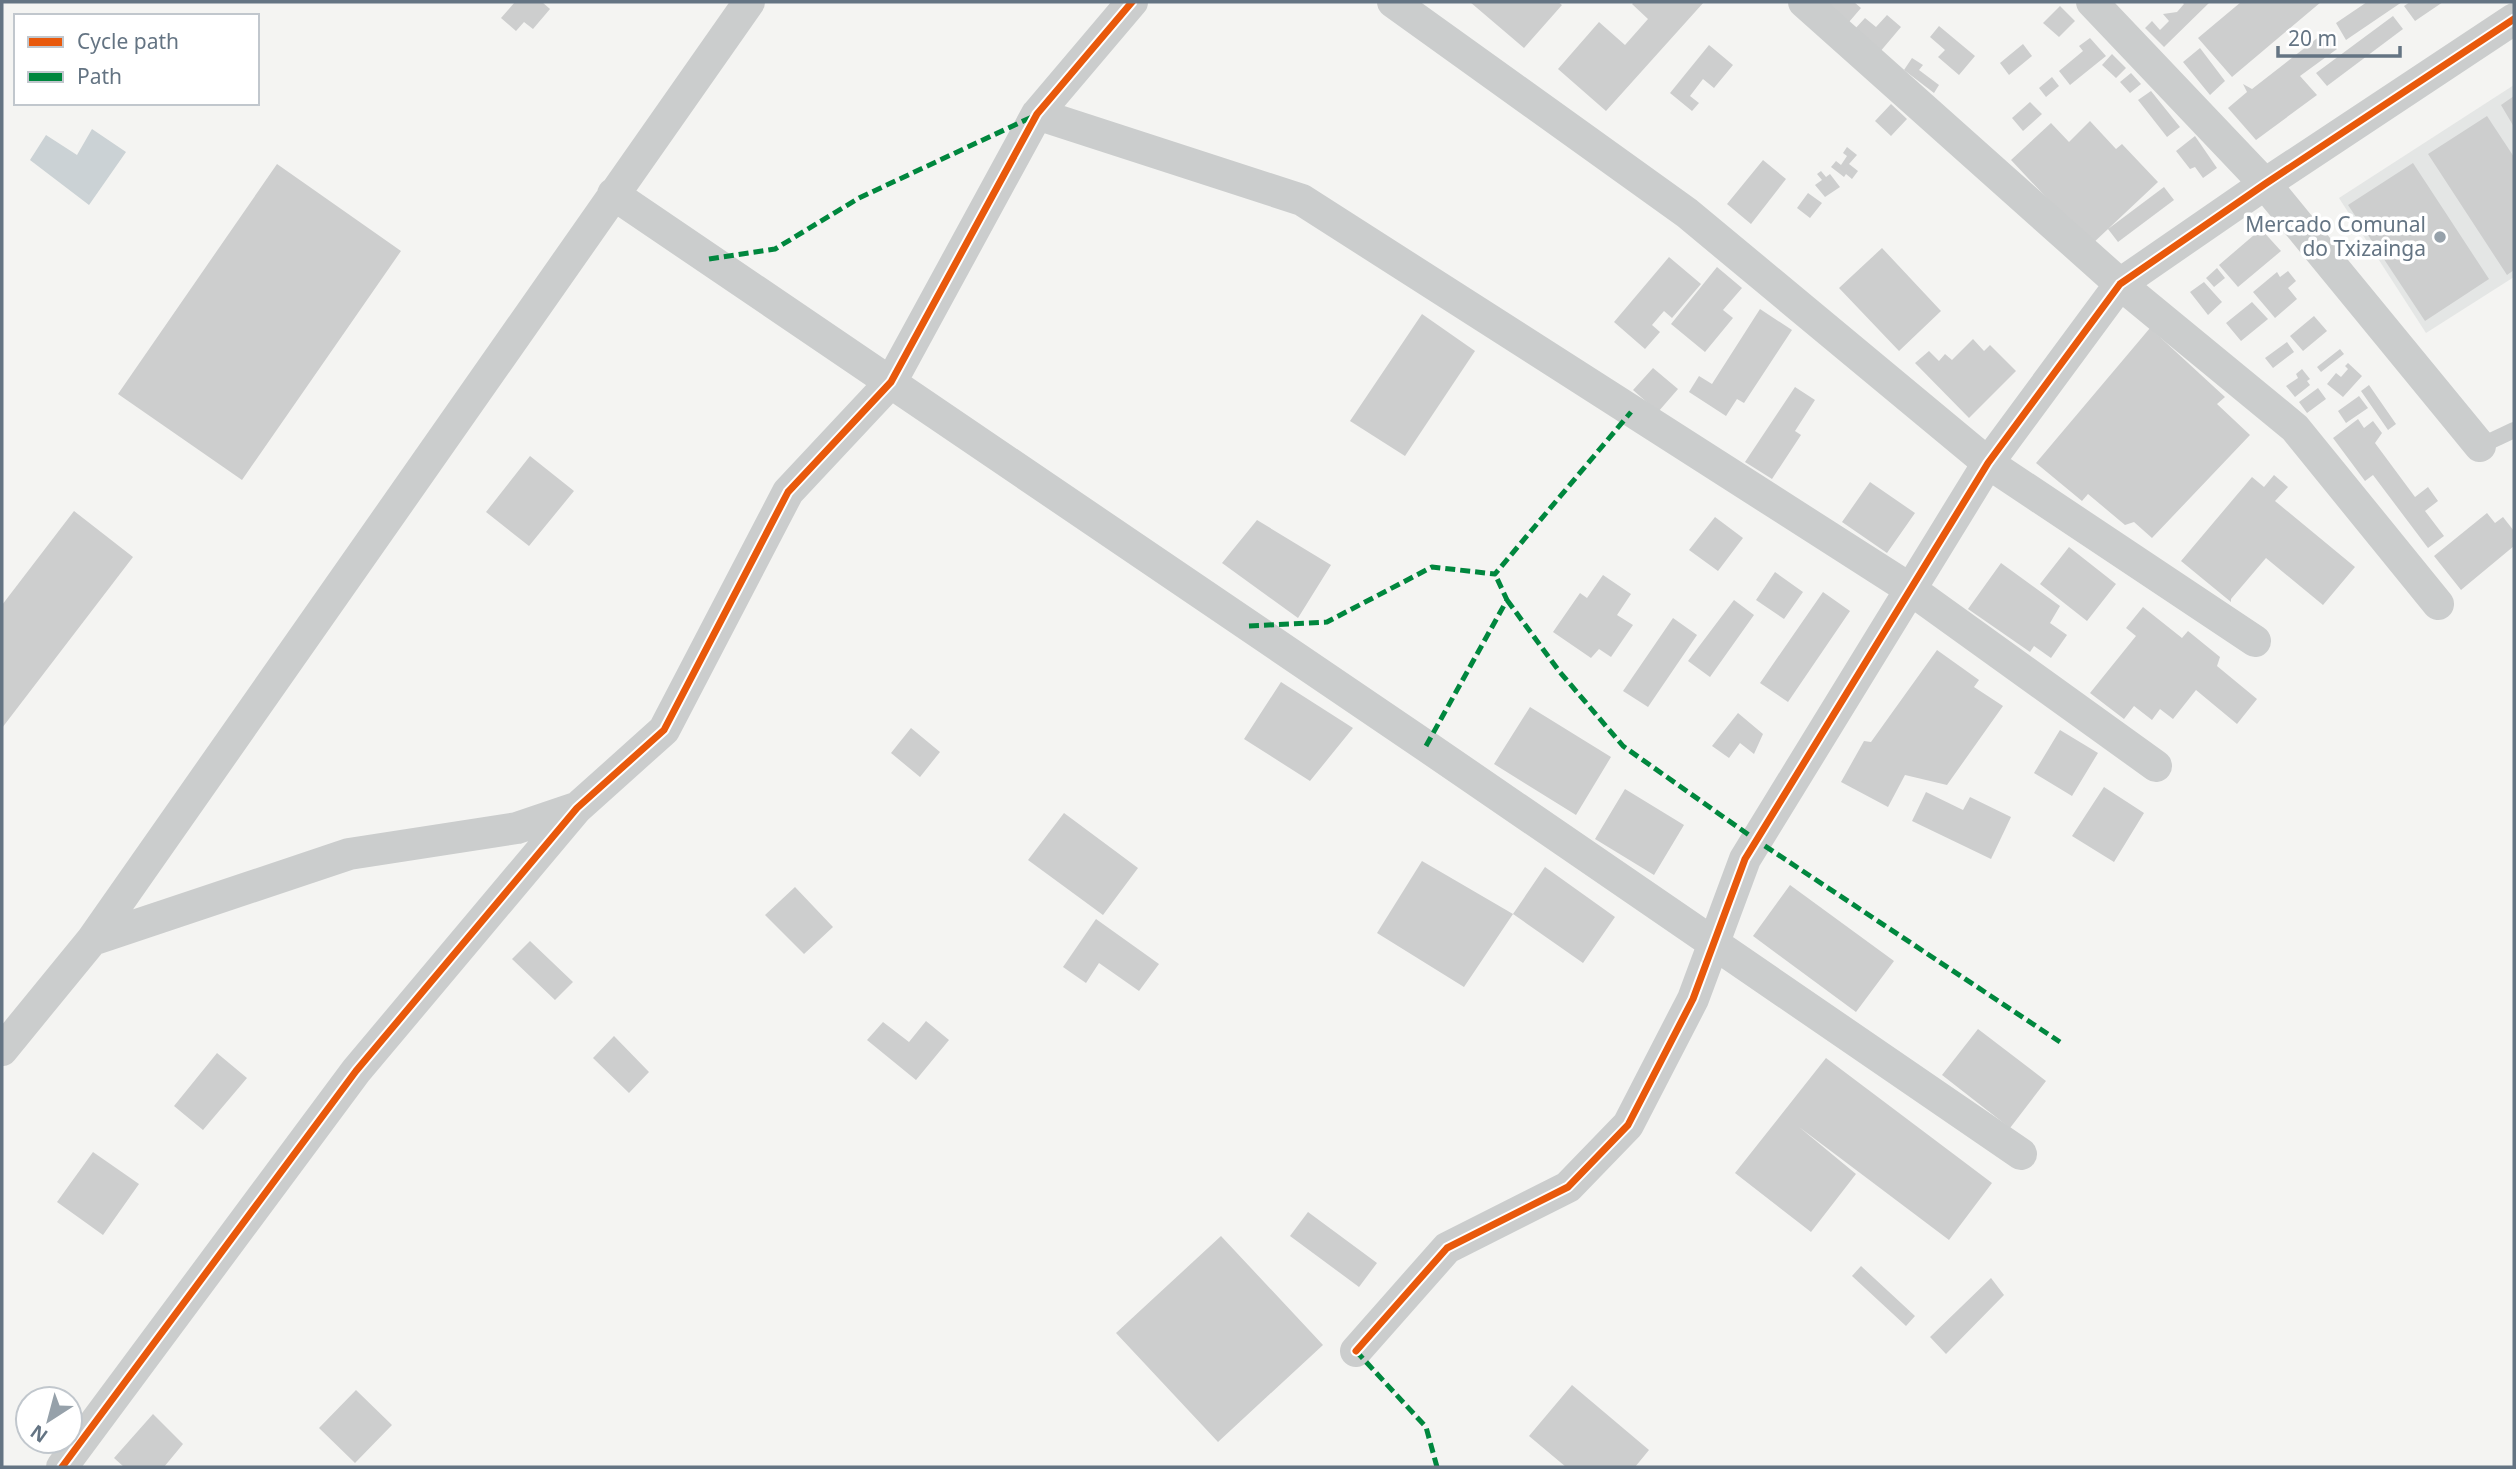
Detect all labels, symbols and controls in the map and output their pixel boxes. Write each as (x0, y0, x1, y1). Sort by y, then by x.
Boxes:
legend (14, 14, 259, 105)
scale bar (2278, 14, 2400, 58)
text: 20 m (2288, 24, 2337, 52)
text: Cycle path (77, 27, 179, 55)
text: Path (77, 62, 122, 90)
place label: Mercado Comunal do Txizainga (2245, 210, 2426, 262)
marker: Mercado Comunal do Txizainga (2432, 229, 2448, 245)
north arrow (14, 1385, 84, 1455)
text: N (25, 1419, 53, 1449)

